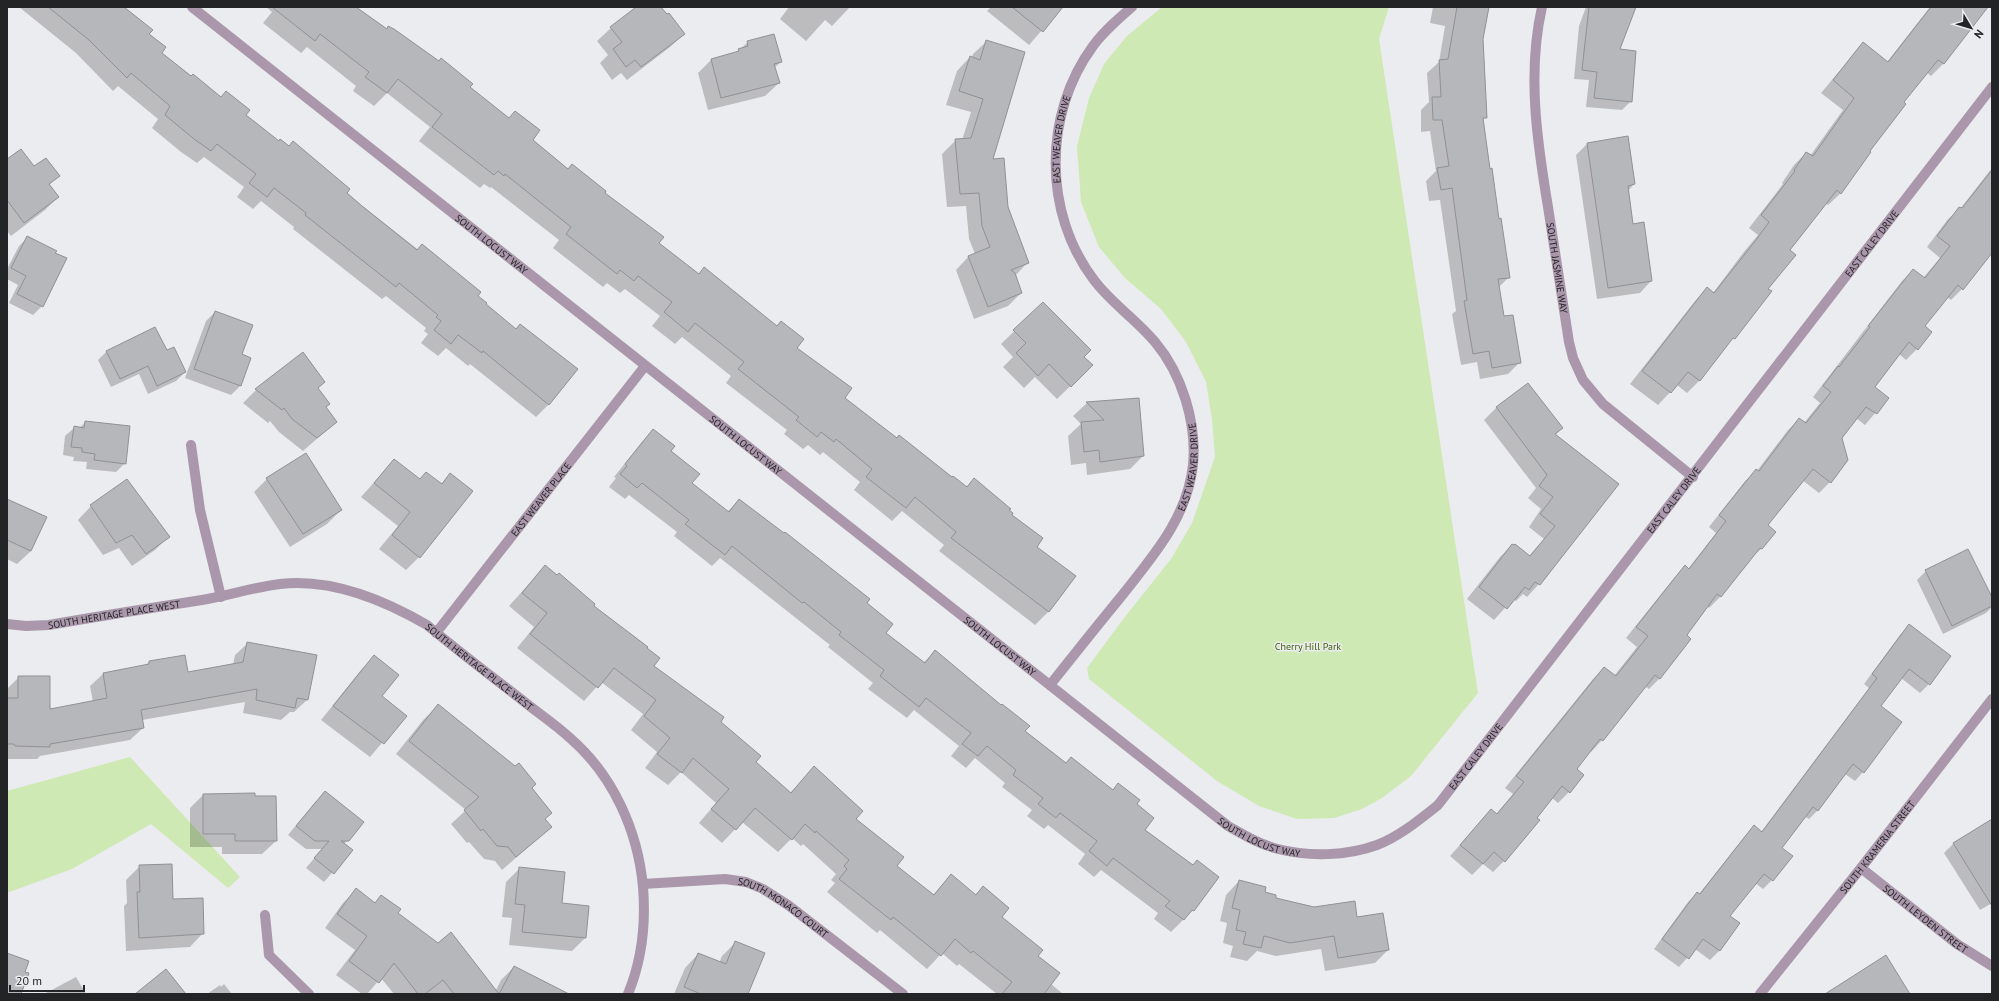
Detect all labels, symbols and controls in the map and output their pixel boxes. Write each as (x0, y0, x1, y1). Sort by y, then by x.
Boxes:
north arrow (1951, 8, 1991, 48)
text: N (1971, 27, 1987, 41)
street label: EAST WEAVER DRIVE (1049, 93, 1073, 184)
street label: EAST CALEY DRIVE (1842, 207, 1901, 279)
street label: SOUTH LOCUST WAY (453, 211, 531, 277)
street label: SOUTH JASMINE WAY (1544, 221, 1571, 315)
street label: SOUTH LOCUST WAY (707, 412, 785, 478)
street label: EAST WEAVER DRIVE (1174, 422, 1200, 513)
street label: EAST WEAVER PLACE (508, 460, 574, 539)
street label: EAST CALEY DRIVE (1644, 464, 1703, 536)
street label: SOUTH HERITAGE PLACE WEST (47, 597, 181, 632)
street label: SOUTH LOCUST WAY (961, 613, 1039, 679)
street label: SOUTH HERITAGE PLACE WEST (423, 620, 536, 713)
park label: Cherry Hill Park (1275, 640, 1341, 653)
street label: EAST CALEY DRIVE (1446, 720, 1505, 792)
street label: SOUTH KRAMERIA STREET (1837, 797, 1918, 896)
street label: SOUTH LOCUST WAY (1215, 814, 1301, 860)
street label: SOUTH MONACO COURT (737, 874, 831, 941)
street label: SOUTH LEYDEN STREET (1880, 881, 1971, 956)
scale bar (10, 967, 84, 993)
text: 20 m (16, 973, 42, 988)

